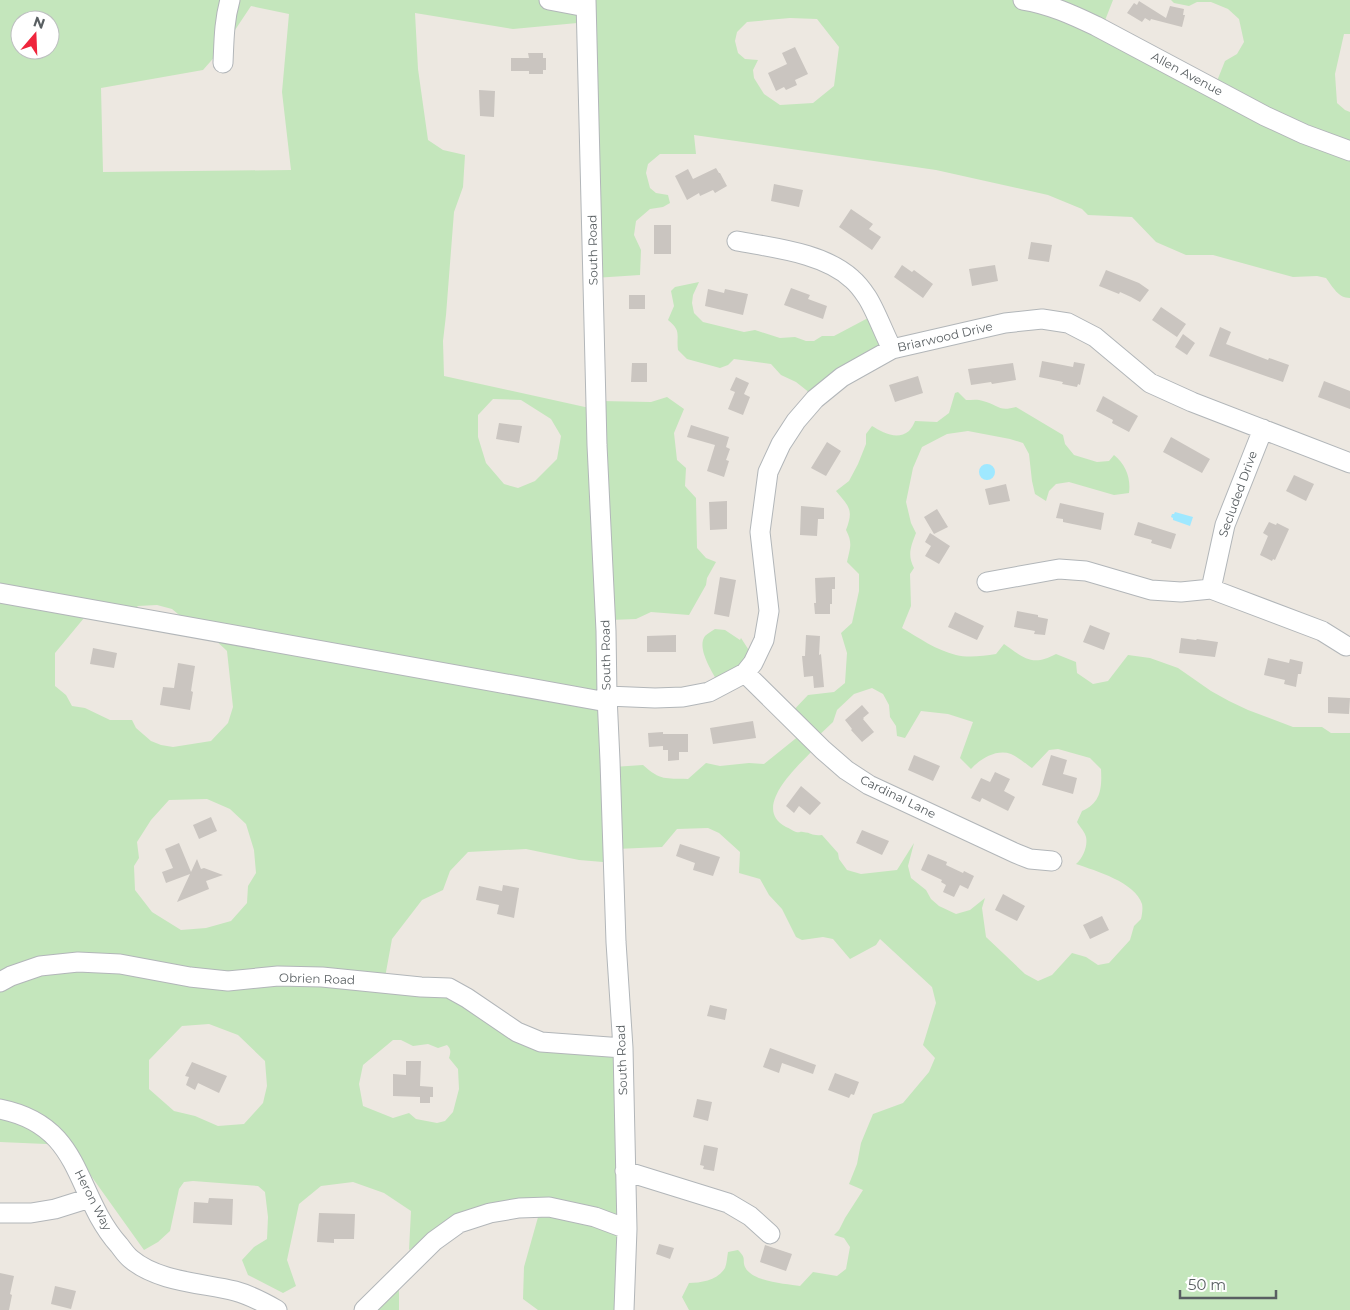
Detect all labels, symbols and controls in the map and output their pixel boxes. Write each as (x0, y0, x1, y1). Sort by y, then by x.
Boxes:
north arrow (10, 10, 60, 60)
text: N (31, 12, 48, 33)
street label: Allen Avenue (1149, 48, 1226, 99)
street label: South Road (584, 215, 601, 285)
street label: Briarwood Drive (896, 318, 994, 355)
street label: Secluded Drive (1215, 449, 1260, 539)
street label: South Road (597, 620, 614, 690)
street label: Cardinal Lane (858, 772, 939, 821)
street label: Obrien Road (279, 970, 355, 987)
street label: South Road (613, 1025, 630, 1095)
street label: Heron Way (72, 1167, 115, 1233)
scale bar (1180, 1268, 1276, 1300)
text: 50 m (1188, 1275, 1226, 1294)

